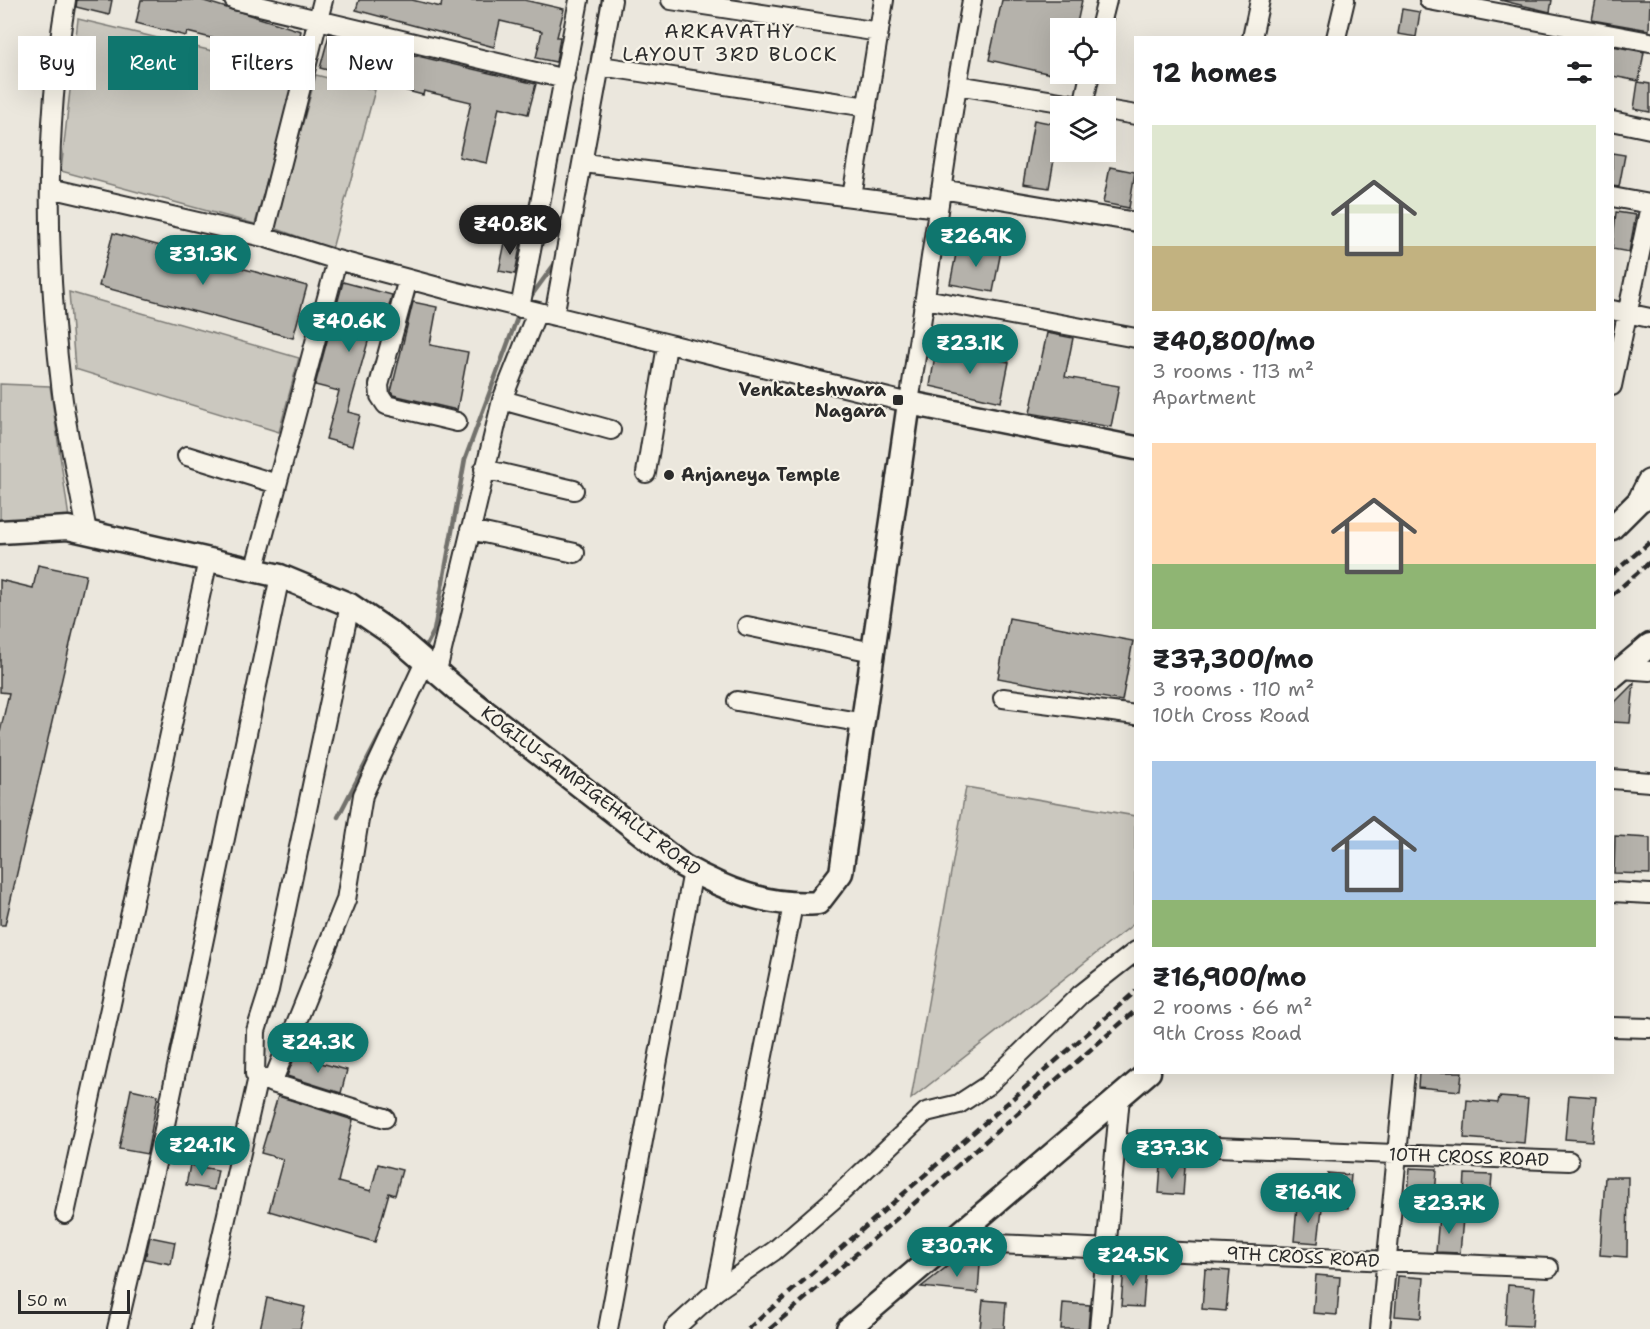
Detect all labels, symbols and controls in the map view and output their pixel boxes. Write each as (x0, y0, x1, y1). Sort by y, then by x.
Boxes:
district label: ARKAVATHY LAYOUT 3RD BLOCK (622, 18, 838, 67)
map controls (1050, 18, 1116, 162)
button: locate (1050, 18, 1116, 84)
chip: Buy (18, 36, 96, 90)
chip: Rent (108, 36, 198, 90)
chip: Filters (210, 36, 315, 90)
chip: New (327, 36, 414, 90)
text: 12 homes (1152, 55, 1277, 90)
icon: filters (1563, 56, 1596, 89)
button: layers (1050, 96, 1116, 162)
icon: home (1320, 164, 1428, 272)
pin: ₹40.8K (461, 205, 559, 256)
text: ₹40.8K (473, 211, 547, 237)
pin: ₹26.9K (927, 217, 1025, 268)
text: ₹26.9K (940, 223, 1012, 249)
pin: ₹31.3K (154, 235, 252, 286)
text: ₹31.3K (169, 241, 237, 267)
pin: ₹40.6K (300, 302, 398, 353)
text: ₹40.6K (312, 308, 386, 334)
text: ₹40,800/mo (1152, 323, 1315, 358)
pin: ₹23.1K (921, 324, 1019, 375)
text: ₹23.1K (936, 330, 1004, 356)
text: 3 rooms · 113 m² (1152, 358, 1314, 384)
place label: Venkateshwara Nagara (738, 378, 887, 423)
text: Apartment (1152, 384, 1256, 410)
marker: Venkateshwara Nagara (891, 393, 905, 407)
place label: Anjaneya Temple (681, 463, 841, 487)
marker: Anjaneya Temple (662, 468, 676, 482)
icon: home (1320, 482, 1428, 590)
text: ₹37,300/mo (1152, 641, 1314, 676)
text: 3 rooms · 110 m² (1152, 676, 1315, 702)
street label: KOGILU-SAMPIGEHALLI ROAD (476, 700, 706, 882)
text: 10th Cross Road (1152, 702, 1310, 728)
icon: home (1320, 800, 1428, 908)
text: ₹16,900/mo (1152, 959, 1307, 994)
text: 2 rooms · 66 m² (1152, 994, 1313, 1020)
text: 9th Cross Road (1152, 1020, 1302, 1046)
pin: ₹24.3K (269, 1023, 367, 1074)
text: ₹24.3K (281, 1029, 355, 1055)
pin: ₹24.1K (153, 1126, 251, 1177)
pin: ₹37.3K (1123, 1129, 1221, 1180)
text: ₹24.1K (169, 1132, 235, 1158)
text: ₹37.3K (1136, 1135, 1208, 1161)
street label: 10TH CROSS ROAD (1388, 1142, 1550, 1172)
pin: ₹16.9K (1259, 1173, 1357, 1224)
text: ₹16.9K (1274, 1179, 1342, 1205)
pin: ₹23.7K (1400, 1184, 1498, 1235)
text: ₹23.7K (1413, 1190, 1485, 1216)
pin: ₹30.7K (908, 1227, 1006, 1278)
text: ₹30.7K (921, 1233, 993, 1259)
pin: ₹24.5K (1084, 1236, 1182, 1287)
street label: 9TH CROSS ROAD (1226, 1241, 1380, 1273)
text: ₹24.5K (1097, 1242, 1169, 1268)
scale bar (18, 1287, 130, 1314)
text: 50 m (27, 1290, 67, 1311)

